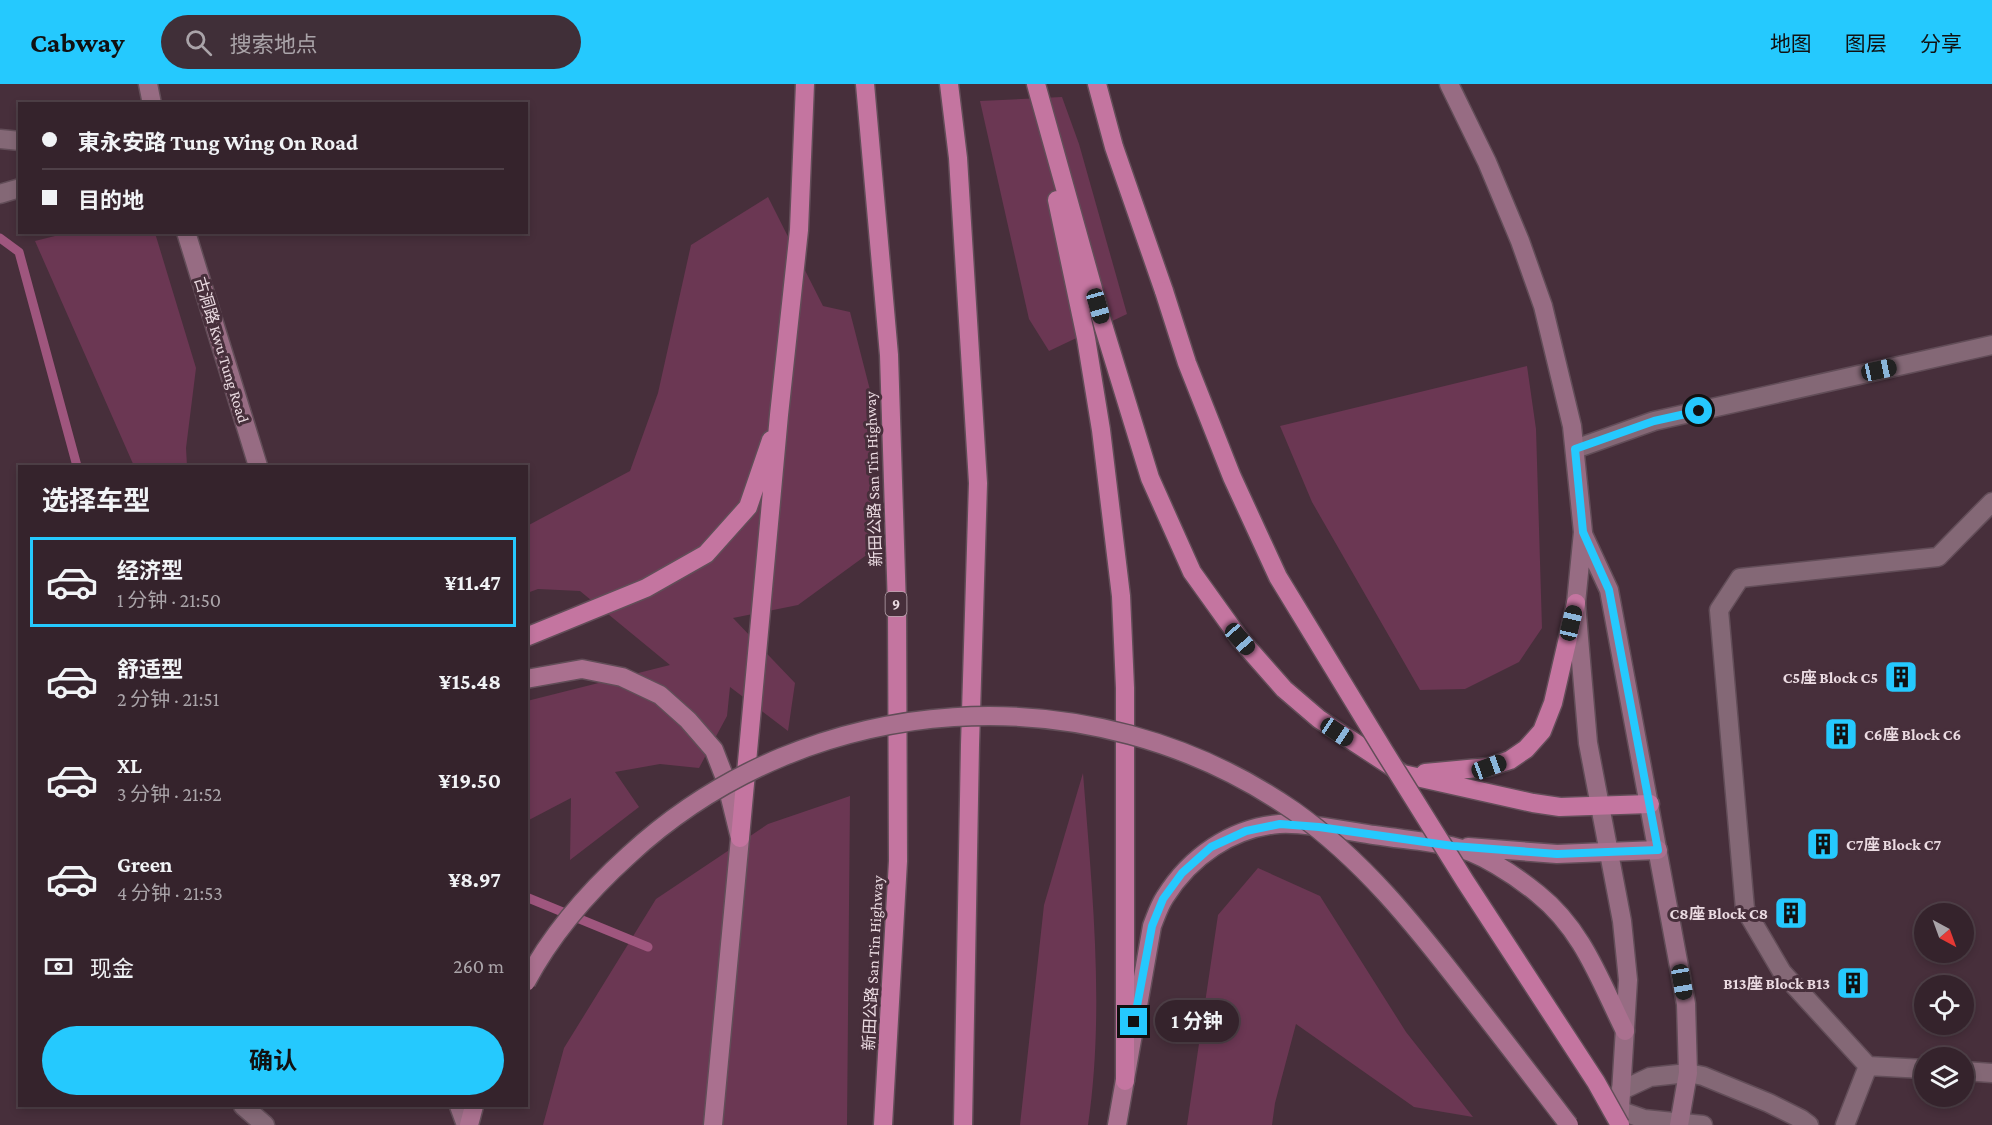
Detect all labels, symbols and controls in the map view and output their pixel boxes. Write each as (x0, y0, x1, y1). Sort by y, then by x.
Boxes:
search box (161, 15, 581, 69)
icon: search (182, 26, 215, 59)
text: Cabway (30, 27, 125, 58)
text: 搜索地点 (230, 32, 318, 57)
text: 地图 (1770, 32, 1812, 56)
text: 图层 (1845, 32, 1887, 56)
text: 分享 (1920, 32, 1962, 56)
text: 東永安路 Tung Wing On Road (78, 130, 358, 155)
text: 目的地 (78, 188, 144, 213)
street label: 古洞路 Kwu Tung Road (191, 275, 252, 426)
car (1084, 286, 1112, 326)
car (1860, 357, 1898, 383)
street label: 新田公路 San Tin Highway (861, 390, 886, 567)
route start (1685, 397, 1712, 424)
text: 选择车型 (42, 486, 150, 516)
icon: car (45, 555, 99, 609)
text: 经济型 (117, 558, 183, 583)
text: ¥11.47 (444, 570, 501, 595)
text: 1 分钟 · 21:50 (117, 589, 221, 611)
road number: 9 (886, 592, 906, 616)
car (1558, 603, 1584, 643)
car (1221, 620, 1259, 658)
icon: car (45, 654, 99, 708)
text: 舒适型 (117, 657, 183, 682)
building icon: C5座 Block C5 (1883, 659, 1919, 695)
text: ¥15.48 (439, 669, 501, 694)
place label: C5座 Block C5 (1783, 669, 1878, 686)
text: 2 分钟 · 21:51 (117, 688, 219, 710)
car (1317, 714, 1357, 750)
building icon: C6座 Block C6 (1823, 716, 1859, 752)
place label: C6座 Block C6 (1864, 726, 1961, 743)
car (1469, 752, 1509, 782)
icon: car (45, 753, 99, 807)
text: XL (117, 753, 142, 778)
text: ¥19.50 (438, 768, 501, 793)
text: 3 分钟 · 21:52 (117, 783, 222, 805)
building icon: C7座 Block C7 (1805, 826, 1841, 862)
place label: C7座 Block C7 (1846, 836, 1942, 853)
icon: car (45, 852, 99, 906)
text: Green (117, 852, 173, 877)
text: ¥8.97 (448, 867, 501, 892)
street label: 新田公路 San Tin Highway (860, 874, 887, 1051)
text: 4 分钟 · 21:53 (117, 882, 223, 904)
building icon: C8座 Block C8 (1773, 895, 1809, 931)
north arrow (1914, 903, 1974, 963)
map controls (1914, 903, 1974, 1107)
place label: C8座 Block C8 (1670, 905, 1768, 922)
icon: cash (42, 950, 75, 983)
text: 260 m (453, 955, 504, 977)
text: 现金 (90, 956, 134, 981)
car (1670, 963, 1694, 1001)
building icon: B13座 Block B13 (1835, 965, 1871, 1001)
place label: B13座 Block B13 (1723, 975, 1830, 992)
button: locate (1914, 975, 1974, 1035)
callout: 1 分钟 (1155, 1001, 1239, 1043)
route end (1120, 1008, 1147, 1035)
text: 1 分钟 (1171, 1010, 1223, 1032)
button: 确认 (42, 1026, 504, 1095)
button: layers (1914, 1047, 1974, 1107)

